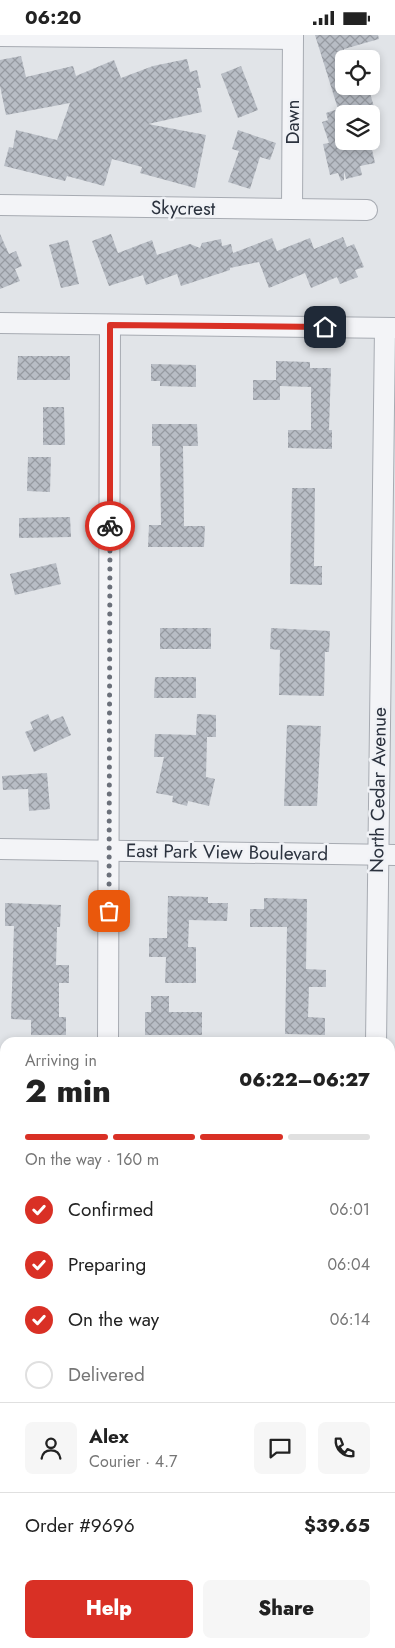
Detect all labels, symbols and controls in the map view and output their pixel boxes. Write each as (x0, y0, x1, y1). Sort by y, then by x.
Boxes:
text: 06:20 (25, 4, 81, 31)
map controls (335, 50, 380, 150)
button: locate (335, 50, 380, 95)
street label: Dawn (279, 100, 306, 144)
button: layers (335, 105, 380, 150)
street label: Skycrest (151, 194, 216, 222)
pin (304, 306, 346, 348)
icon: home (311, 313, 339, 341)
courier (85, 501, 135, 551)
icon: bike (96, 512, 124, 540)
street label: North Cedar Avenue (363, 707, 393, 873)
street label: East Park View Boulevard (126, 837, 328, 867)
pin (88, 890, 130, 932)
icon: bag (95, 897, 123, 925)
text: Arriving in (25, 1049, 97, 1072)
text: 06:22–06:27 (239, 1066, 370, 1093)
text: 2 min (25, 1068, 111, 1114)
text: On the way · 160 m (25, 1148, 159, 1171)
icon: check (25, 1196, 53, 1224)
text: Confirmed (68, 1196, 154, 1223)
text: 06:01 (330, 1198, 370, 1221)
icon: check (25, 1251, 53, 1279)
text: Preparing (68, 1251, 146, 1278)
text: 06:04 (327, 1253, 370, 1276)
icon: check (25, 1306, 53, 1334)
text: On the way (68, 1306, 159, 1333)
text: 06:14 (330, 1308, 370, 1331)
text: Delivered (68, 1361, 145, 1388)
button: person (25, 1422, 77, 1474)
button: chat (254, 1422, 306, 1474)
button: phone (318, 1422, 370, 1474)
text: Alex (89, 1423, 129, 1450)
text: Courier · 4.7 (89, 1450, 177, 1473)
text: Order #9696 (25, 1512, 135, 1539)
text: $39.65 (304, 1512, 370, 1539)
button: Help (25, 1580, 193, 1638)
button: Share (203, 1580, 370, 1638)

